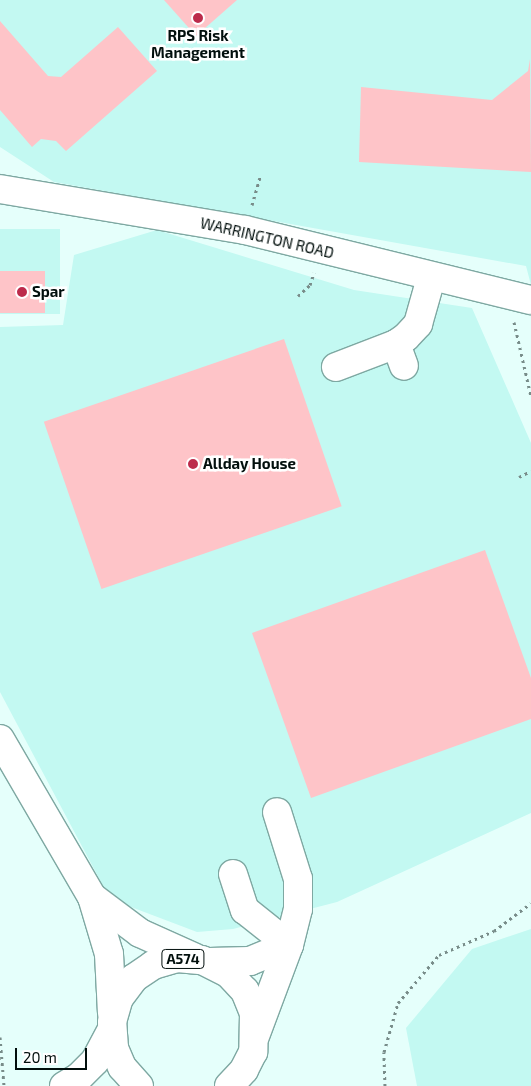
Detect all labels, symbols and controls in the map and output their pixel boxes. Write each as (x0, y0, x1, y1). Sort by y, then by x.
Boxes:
marker: RPS Risk Management (192, 12, 204, 24)
place label: RPS Risk Management (151, 26, 245, 61)
street label: WARRINGTON ROAD (198, 214, 336, 262)
place label: Spar (32, 283, 65, 301)
marker: Spar (16, 286, 28, 298)
place label: Allday House (203, 455, 296, 473)
marker: Allday House (187, 458, 199, 470)
road number: A574 (160, 948, 206, 971)
scale bar (18, 1038, 90, 1070)
text: 20 m (23, 1048, 57, 1066)

